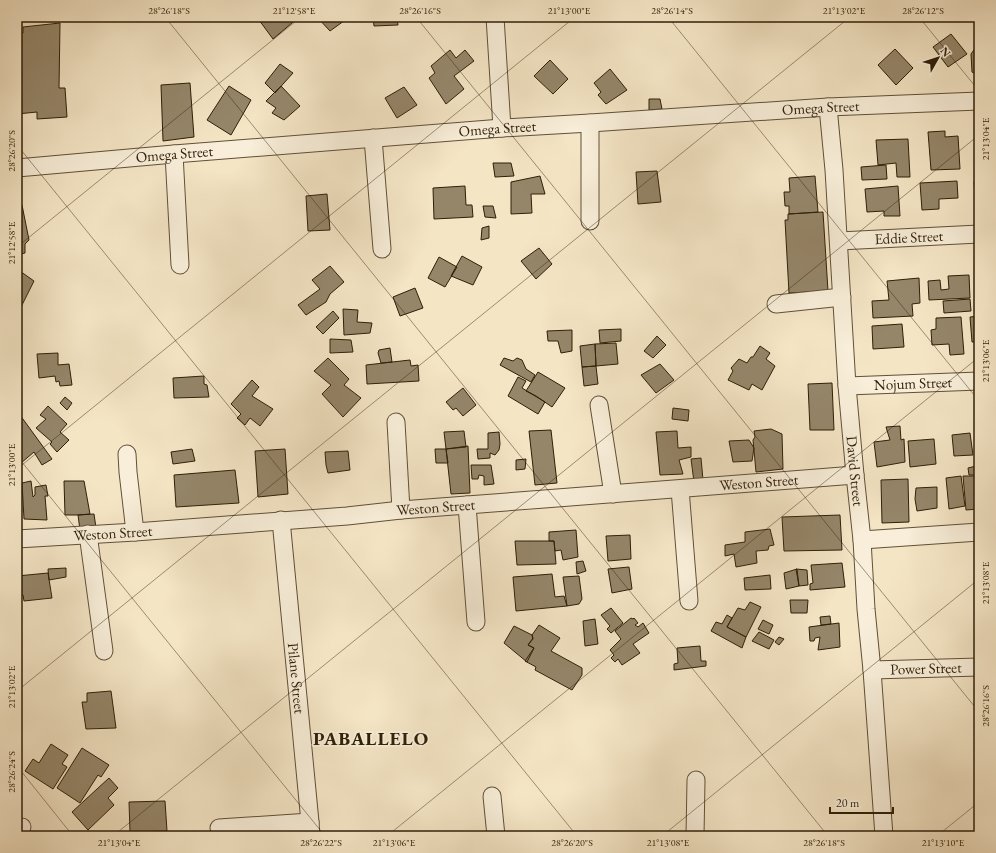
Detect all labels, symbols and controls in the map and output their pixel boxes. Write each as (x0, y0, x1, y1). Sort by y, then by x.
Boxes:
text: 28°26'18"S (148, 4, 190, 17)
text: 21°12'58"E (273, 4, 316, 17)
text: 28°26'16"S (399, 4, 441, 17)
text: 21°13'00"E (548, 4, 591, 17)
text: 28°26'14"S (651, 4, 693, 17)
text: 21°13'02"E (823, 4, 866, 17)
text: 28°26'12"S (902, 4, 944, 17)
north arrow (918, 38, 958, 78)
text: N (938, 44, 954, 60)
street label: Omega Street (781, 96, 860, 119)
street label: Omega Street (458, 116, 537, 140)
text: 21°13'04"E (979, 117, 992, 160)
text: 28°26'20"S (5, 130, 18, 172)
street label: Omega Street (135, 141, 214, 166)
text: 21°12'58"E (5, 221, 18, 264)
street label: Eddie Street (874, 226, 944, 248)
text: 21°13'06"E (979, 339, 992, 382)
street label: Nojum Street (873, 372, 953, 394)
street label: David Street (843, 435, 868, 507)
text: 21°13'00"E (5, 443, 18, 486)
street label: Weston Street (719, 469, 799, 494)
street label: Weston Street (396, 494, 476, 519)
street label: Weston Street (73, 521, 153, 545)
text: 21°13'08"E (979, 561, 992, 604)
street label: Pilane Street (284, 642, 310, 715)
street label: Power Street (890, 657, 962, 678)
text: 21°13'02"E (5, 665, 18, 708)
text: 28°26'16"S (979, 685, 992, 727)
district label: PABALLELO (313, 726, 429, 751)
text: 28°26'24"S (5, 751, 18, 793)
scale bar (830, 789, 893, 815)
text: 20 m (836, 795, 860, 811)
text: 21°13'04"E (98, 836, 141, 849)
text: 28°26'22"S (300, 836, 342, 849)
text: 21°13'06"E (373, 836, 416, 849)
text: 28°26'20"S (551, 836, 593, 849)
text: 21°13'08"E (647, 836, 690, 849)
text: 28°26'18"S (803, 836, 845, 849)
text: 21°13'10"E (922, 836, 965, 849)

